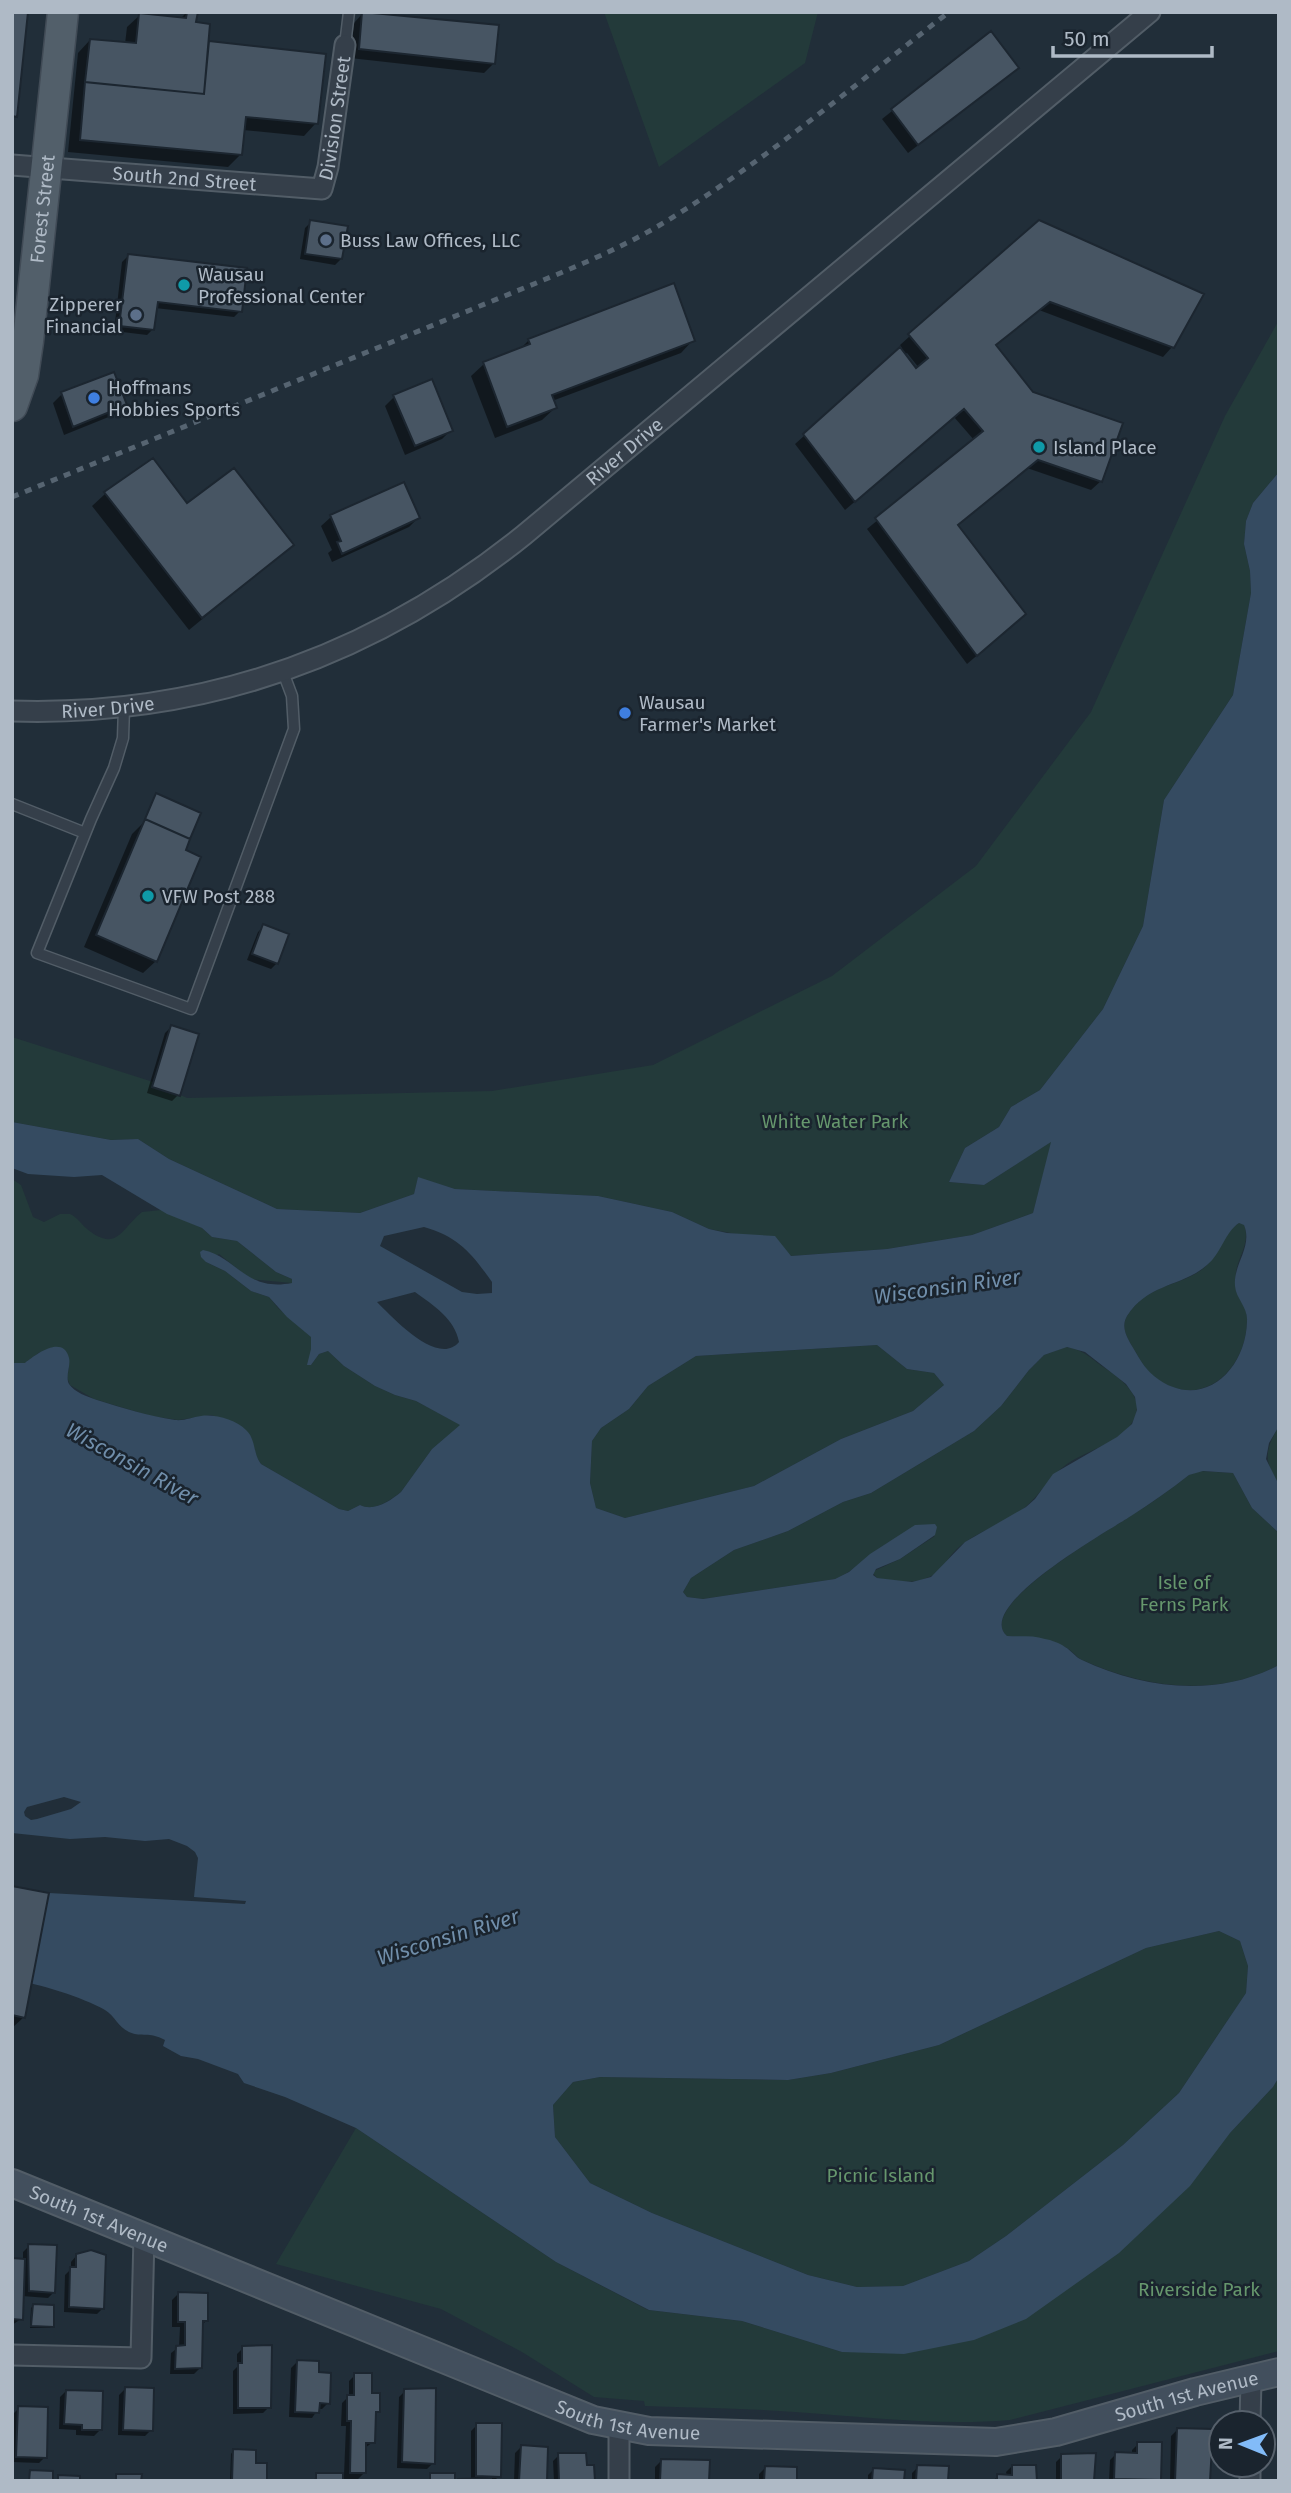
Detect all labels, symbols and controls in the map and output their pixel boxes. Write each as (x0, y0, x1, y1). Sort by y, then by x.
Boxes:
scale bar (1053, 14, 1212, 58)
text: 50 m (1064, 26, 1110, 52)
street label: Division Street (313, 54, 355, 183)
street label: Forest Street (25, 153, 59, 265)
street label: South 2nd Street (112, 161, 257, 195)
place label: Buss Law Offices, LLC (340, 229, 520, 252)
marker: Buss Law Offices, LLC (318, 232, 334, 248)
place label: Wausau Professional Center (198, 263, 366, 308)
marker: Wausau Professional Center (176, 277, 192, 293)
place label: Zipperer Financial (45, 293, 123, 338)
marker: Zipperer Financial (128, 307, 144, 323)
place label: Hoffmans Hobbies Sports (108, 376, 240, 421)
marker: Hoffmans Hobbies Sports (86, 390, 102, 406)
street label: River Drive (581, 413, 667, 490)
place label: Island Place (1053, 436, 1157, 459)
marker: Island Place (1031, 439, 1047, 455)
street label: River Drive (61, 691, 156, 723)
place label: Wausau Farmer's Market (639, 691, 776, 736)
marker: Wausau Farmer's Market (617, 705, 633, 721)
place label: VFW Post 288 (162, 885, 275, 908)
marker: VFW Post 288 (140, 888, 156, 904)
park label: White Water Park (762, 1110, 908, 1133)
water label: Wisconsin River (872, 1264, 1023, 1310)
water label: Wisconsin River (61, 1417, 204, 1512)
park label: Isle of Ferns Park (1140, 1571, 1229, 1616)
water label: Wisconsin River (374, 1903, 523, 1971)
park label: Picnic Island (827, 2164, 935, 2187)
street label: South 1st Avenue (26, 2180, 172, 2257)
park label: Riverside Park (1138, 2278, 1260, 2301)
street label: South 1st Avenue (1112, 2366, 1261, 2426)
street label: South 1st Avenue (552, 2394, 701, 2444)
north arrow (1207, 2409, 1277, 2479)
text: N (1214, 2437, 1237, 2450)

